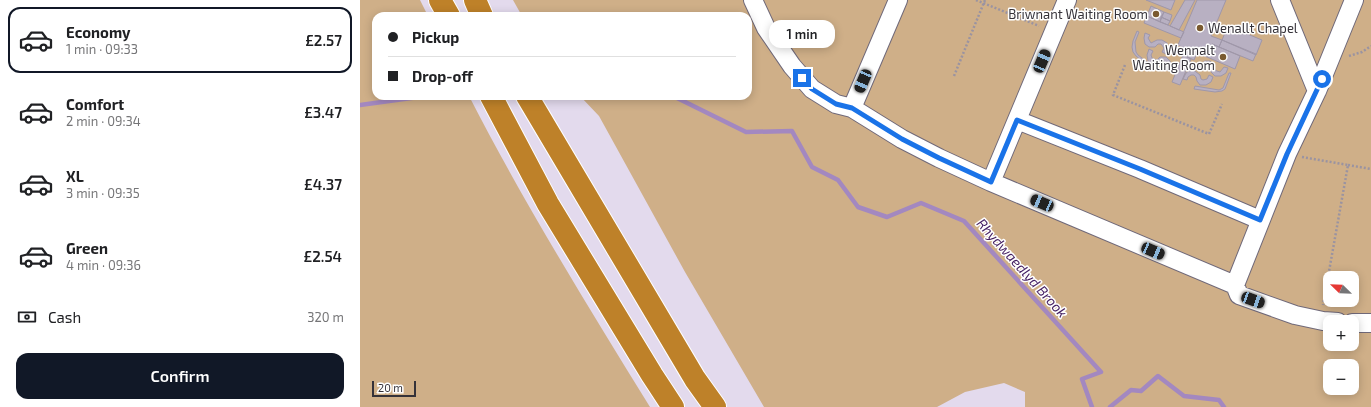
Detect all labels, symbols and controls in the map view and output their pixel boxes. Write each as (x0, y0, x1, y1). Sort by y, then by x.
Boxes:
place label: Briwnant Waiting Room (1008, 6, 1148, 22)
marker: Briwnant Waiting Room (1151, 9, 1161, 19)
callout: 1 min (769, 20, 835, 48)
place label: Wenallt Chapel (1208, 20, 1298, 36)
icon: car (18, 22, 54, 58)
text: Economy (66, 23, 131, 41)
marker: Wenallt Chapel (1195, 23, 1205, 33)
text: 1 min (787, 26, 817, 42)
text: Pickup (412, 28, 459, 46)
text: £2.57 (305, 31, 342, 49)
text: 1 min · 09:33 (66, 41, 138, 57)
place label: Wennalt Waiting Room (1132, 42, 1215, 73)
car (1032, 48, 1052, 74)
marker: Wennalt Waiting Room (1218, 52, 1228, 62)
text: Drop-off (412, 67, 473, 85)
car (853, 68, 873, 94)
route end (793, 69, 811, 87)
route start (1313, 70, 1331, 88)
icon: car (18, 94, 54, 130)
text: Comfort (66, 95, 124, 113)
text: £3.47 (304, 103, 342, 121)
text: 2 min · 09:34 (66, 113, 141, 129)
icon: car (18, 166, 54, 202)
text: XL (66, 167, 84, 185)
text: £4.37 (304, 175, 342, 193)
text: 3 min · 09:35 (66, 185, 140, 201)
car (1029, 193, 1055, 213)
water label: Rhydwaedlyd Brook (973, 215, 1071, 321)
icon: car (18, 238, 54, 274)
text: Green (66, 239, 108, 257)
car (1140, 241, 1166, 261)
text: £2.54 (304, 247, 342, 265)
text: 4 min · 09:36 (66, 257, 141, 273)
north arrow (1323, 271, 1359, 307)
map controls (1323, 271, 1359, 395)
car (1240, 290, 1266, 310)
icon: cash (16, 306, 38, 328)
text: Cash (48, 308, 81, 326)
text: 320 m (307, 309, 344, 325)
button: + (1323, 315, 1359, 351)
button: Confirm (16, 353, 344, 399)
button: − (1323, 359, 1359, 395)
scale bar (372, 379, 416, 398)
text: 20 m (378, 381, 403, 394)

